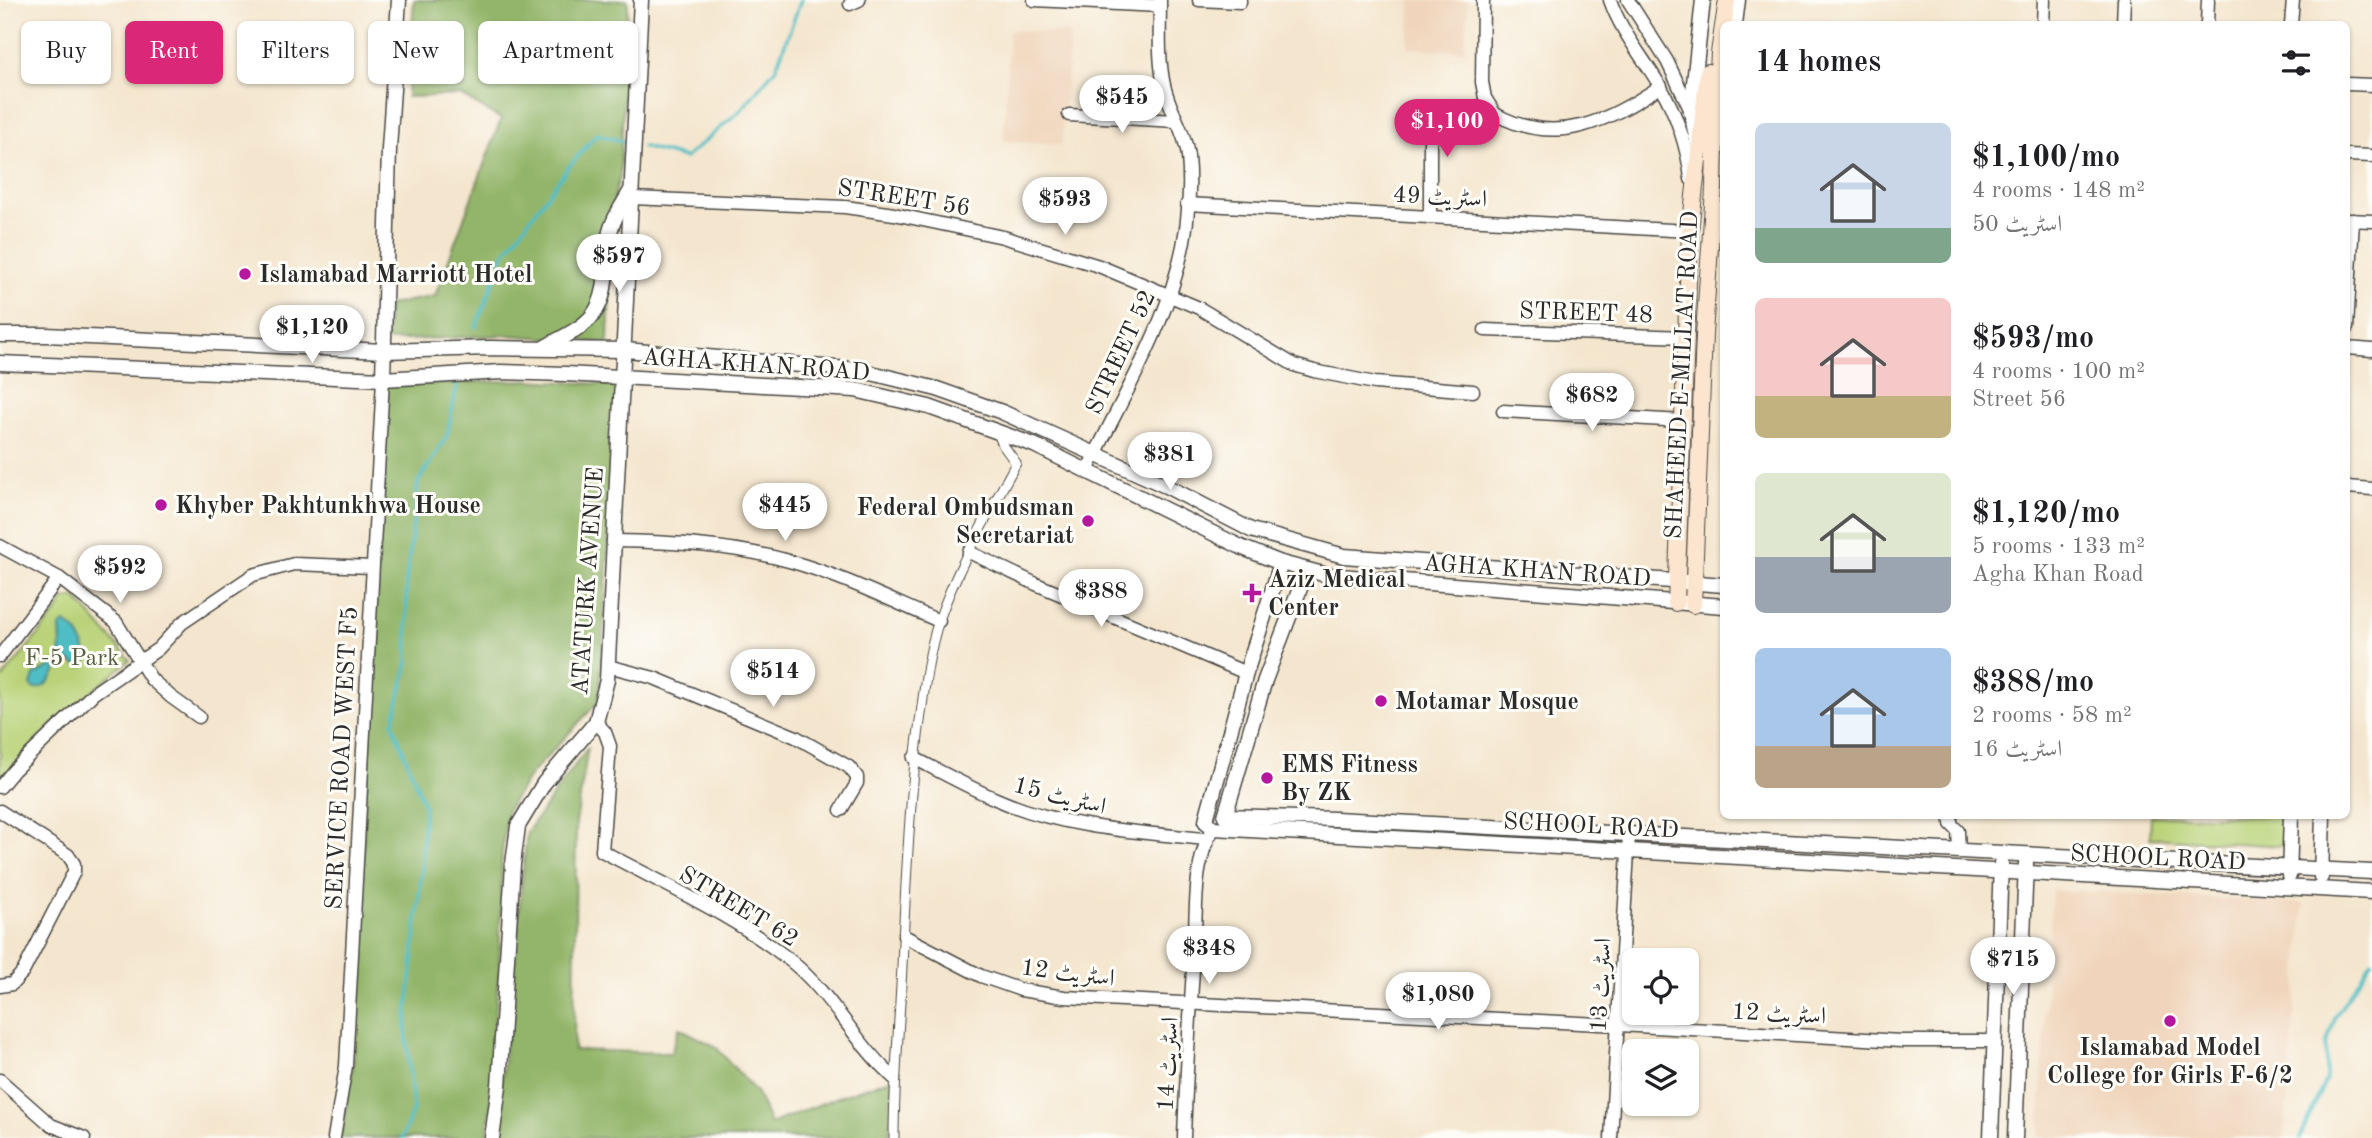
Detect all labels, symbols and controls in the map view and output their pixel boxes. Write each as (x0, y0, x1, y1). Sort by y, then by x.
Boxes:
chip: Buy (21, 21, 111, 84)
chip: Rent (125, 21, 223, 84)
chip: Filters (237, 21, 354, 84)
chip: New (368, 21, 464, 84)
chip: Apartment (478, 21, 638, 84)
icon: filters (2277, 44, 2315, 82)
text: 14 homes (1755, 48, 1881, 78)
pin: $545 (1081, 76, 1163, 135)
text: $545 (1095, 86, 1149, 109)
pin: $1,100 (1390, 100, 1504, 159)
text: $1,100 (1410, 110, 1484, 133)
text: $1,100/mo (1972, 143, 2120, 173)
icon: home (1811, 151, 1895, 235)
street label: STREET 56 (836, 177, 972, 221)
pin: $593 (1024, 177, 1106, 237)
text: 4 rooms · 148 m² (1972, 179, 2145, 202)
street label: اسٹریٹ 49 (1392, 184, 1488, 213)
text: $593 (1038, 188, 1092, 211)
street label: SHAHEED-E-MILLAT ROAD (1662, 210, 1704, 540)
text: اسٹریٹ 50 (1972, 213, 2062, 236)
pin: $597 (578, 234, 660, 294)
text: $597 (592, 245, 646, 268)
place label: Islamabad Marriott Hotel (259, 264, 532, 288)
marker: Islamabad Marriott Hotel (237, 266, 253, 282)
street label: STREET 52 (1083, 287, 1161, 419)
street label: STREET 48 (1519, 300, 1653, 328)
pin: $1,120 (255, 306, 369, 365)
text: $1,120 (275, 316, 349, 339)
text: $593/mo (1972, 324, 2094, 354)
icon: home (1811, 326, 1895, 410)
street label: AGHA KHAN ROAD (641, 346, 871, 386)
text: 4 rooms · 100 m² (1972, 360, 2145, 383)
pin: $682 (1551, 374, 1633, 433)
text: $682 (1565, 384, 1619, 407)
text: Street 56 (1972, 388, 2066, 411)
pin: $381 (1129, 433, 1211, 492)
text: $381 (1143, 443, 1197, 466)
street label: ATATURK AVENUE (569, 466, 609, 696)
pin: $445 (744, 484, 826, 543)
text: $445 (758, 494, 812, 517)
place label: Khyber Pakhtunkhwa House (175, 495, 481, 519)
marker: Khyber Pakhtunkhwa House (153, 497, 169, 513)
place label: Federal Ombudsman Secretariat (857, 497, 1074, 549)
text: $1,120/mo (1972, 499, 2120, 529)
icon: home (1811, 501, 1895, 585)
marker: Federal Ombudsman Secretariat (1080, 513, 1096, 529)
text: 5 rooms · 133 m² (1972, 535, 2145, 558)
pin: $592 (79, 546, 161, 605)
street label: AGHA KHAN ROAD (1422, 552, 1652, 592)
text: $592 (93, 556, 147, 579)
text: Agha Khan Road (1972, 563, 2144, 586)
place label: Aziz Medical Center (1268, 569, 1406, 621)
pin: $388 (1060, 570, 1142, 629)
text: $388 (1074, 580, 1128, 603)
marker: Aziz Medical Center (1242, 583, 1262, 603)
street label: SERVICE ROAD WEST F5 (323, 606, 363, 910)
park label: F-5 Park (24, 647, 120, 671)
pin: $514 (732, 650, 814, 709)
text: $514 (746, 660, 800, 683)
text: $388/mo (1972, 668, 2094, 698)
icon: home (1811, 676, 1895, 760)
place label: Motamar Mosque (1395, 691, 1579, 715)
marker: Motamar Mosque (1373, 693, 1389, 709)
text: 2 rooms · 58 m² (1972, 704, 2132, 727)
text: اسٹریٹ 16 (1972, 738, 2062, 761)
place label: EMS Fitness By ZK (1281, 754, 1418, 806)
marker: EMS Fitness By ZK (1259, 770, 1275, 786)
street label: اسٹریٹ 15 (1011, 774, 1108, 821)
street label: SCHOOL ROAD (1502, 810, 1679, 844)
street label: SCHOOL ROAD (2069, 842, 2246, 876)
street label: STREET 62 (674, 863, 802, 953)
pin: $348 (1168, 926, 1250, 986)
text: $348 (1182, 937, 1236, 960)
street label: اسٹریٹ 13 (1588, 937, 1617, 1033)
pin: $715 (1972, 937, 2054, 997)
map controls (1622, 948, 1699, 1116)
button: locate (1622, 948, 1699, 1025)
text: $715 (1986, 948, 2040, 971)
street label: اسٹریٹ 12 (1019, 956, 1116, 993)
pin: $1,080 (1381, 972, 1495, 1032)
text: $1,080 (1401, 983, 1475, 1006)
street label: اسٹریٹ 12 (1731, 1001, 1827, 1030)
marker: Islamabad Model College for Girls F-6/2 (2162, 1013, 2178, 1029)
street label: اسٹریٹ 14 (1155, 1016, 1184, 1112)
place label: Islamabad Model College for Girls F-6/2 (2047, 1037, 2293, 1089)
button: layers (1622, 1039, 1699, 1116)

